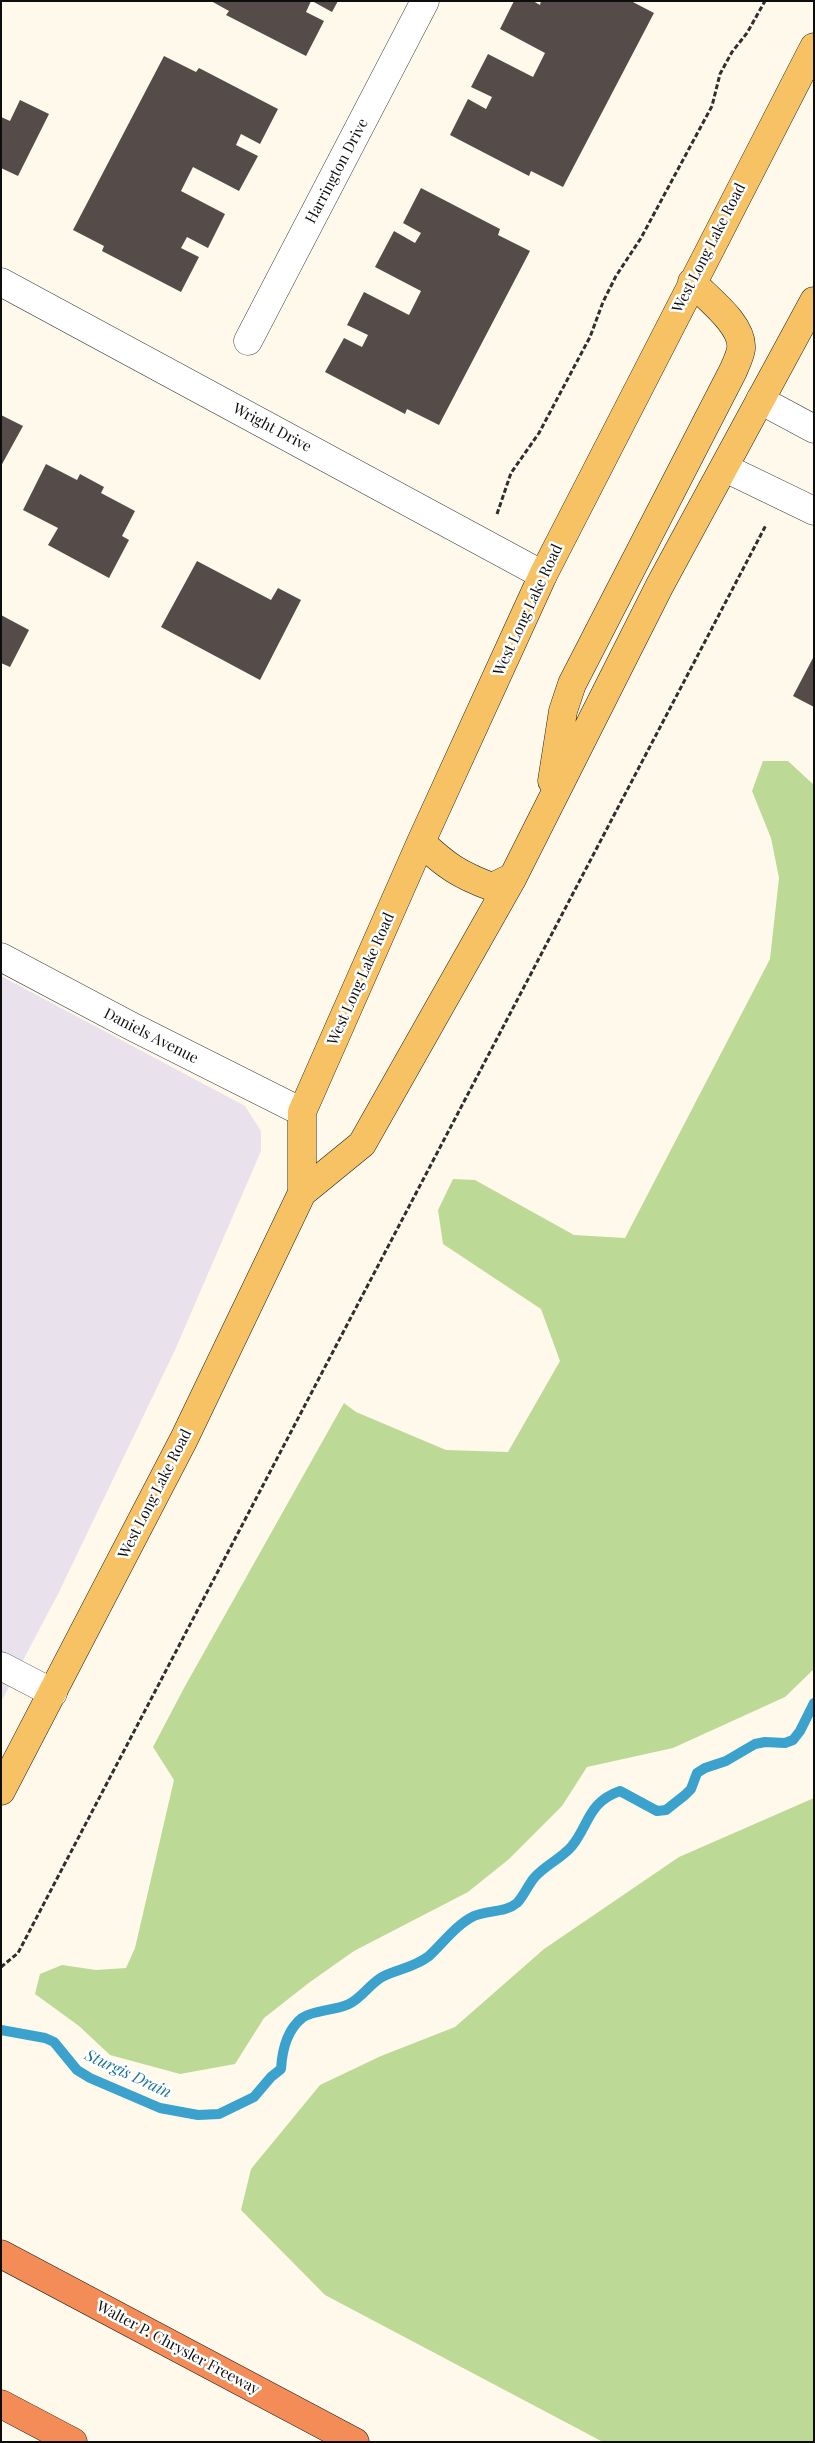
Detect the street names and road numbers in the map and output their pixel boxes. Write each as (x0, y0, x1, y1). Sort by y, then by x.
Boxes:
street label: Harrington Drive (302, 115, 372, 227)
street label: West Long Lake Road (669, 180, 749, 316)
street label: Wright Drive (230, 400, 314, 456)
street label: West Long Lake Road (490, 541, 566, 679)
street label: West Long Lake Road (324, 910, 398, 1048)
street label: Daniels Avenue (101, 1005, 201, 1067)
street label: West Long Lake Road (115, 1426, 195, 1562)
street label: Walter P. Chrysler Freeway (94, 2297, 262, 2399)

